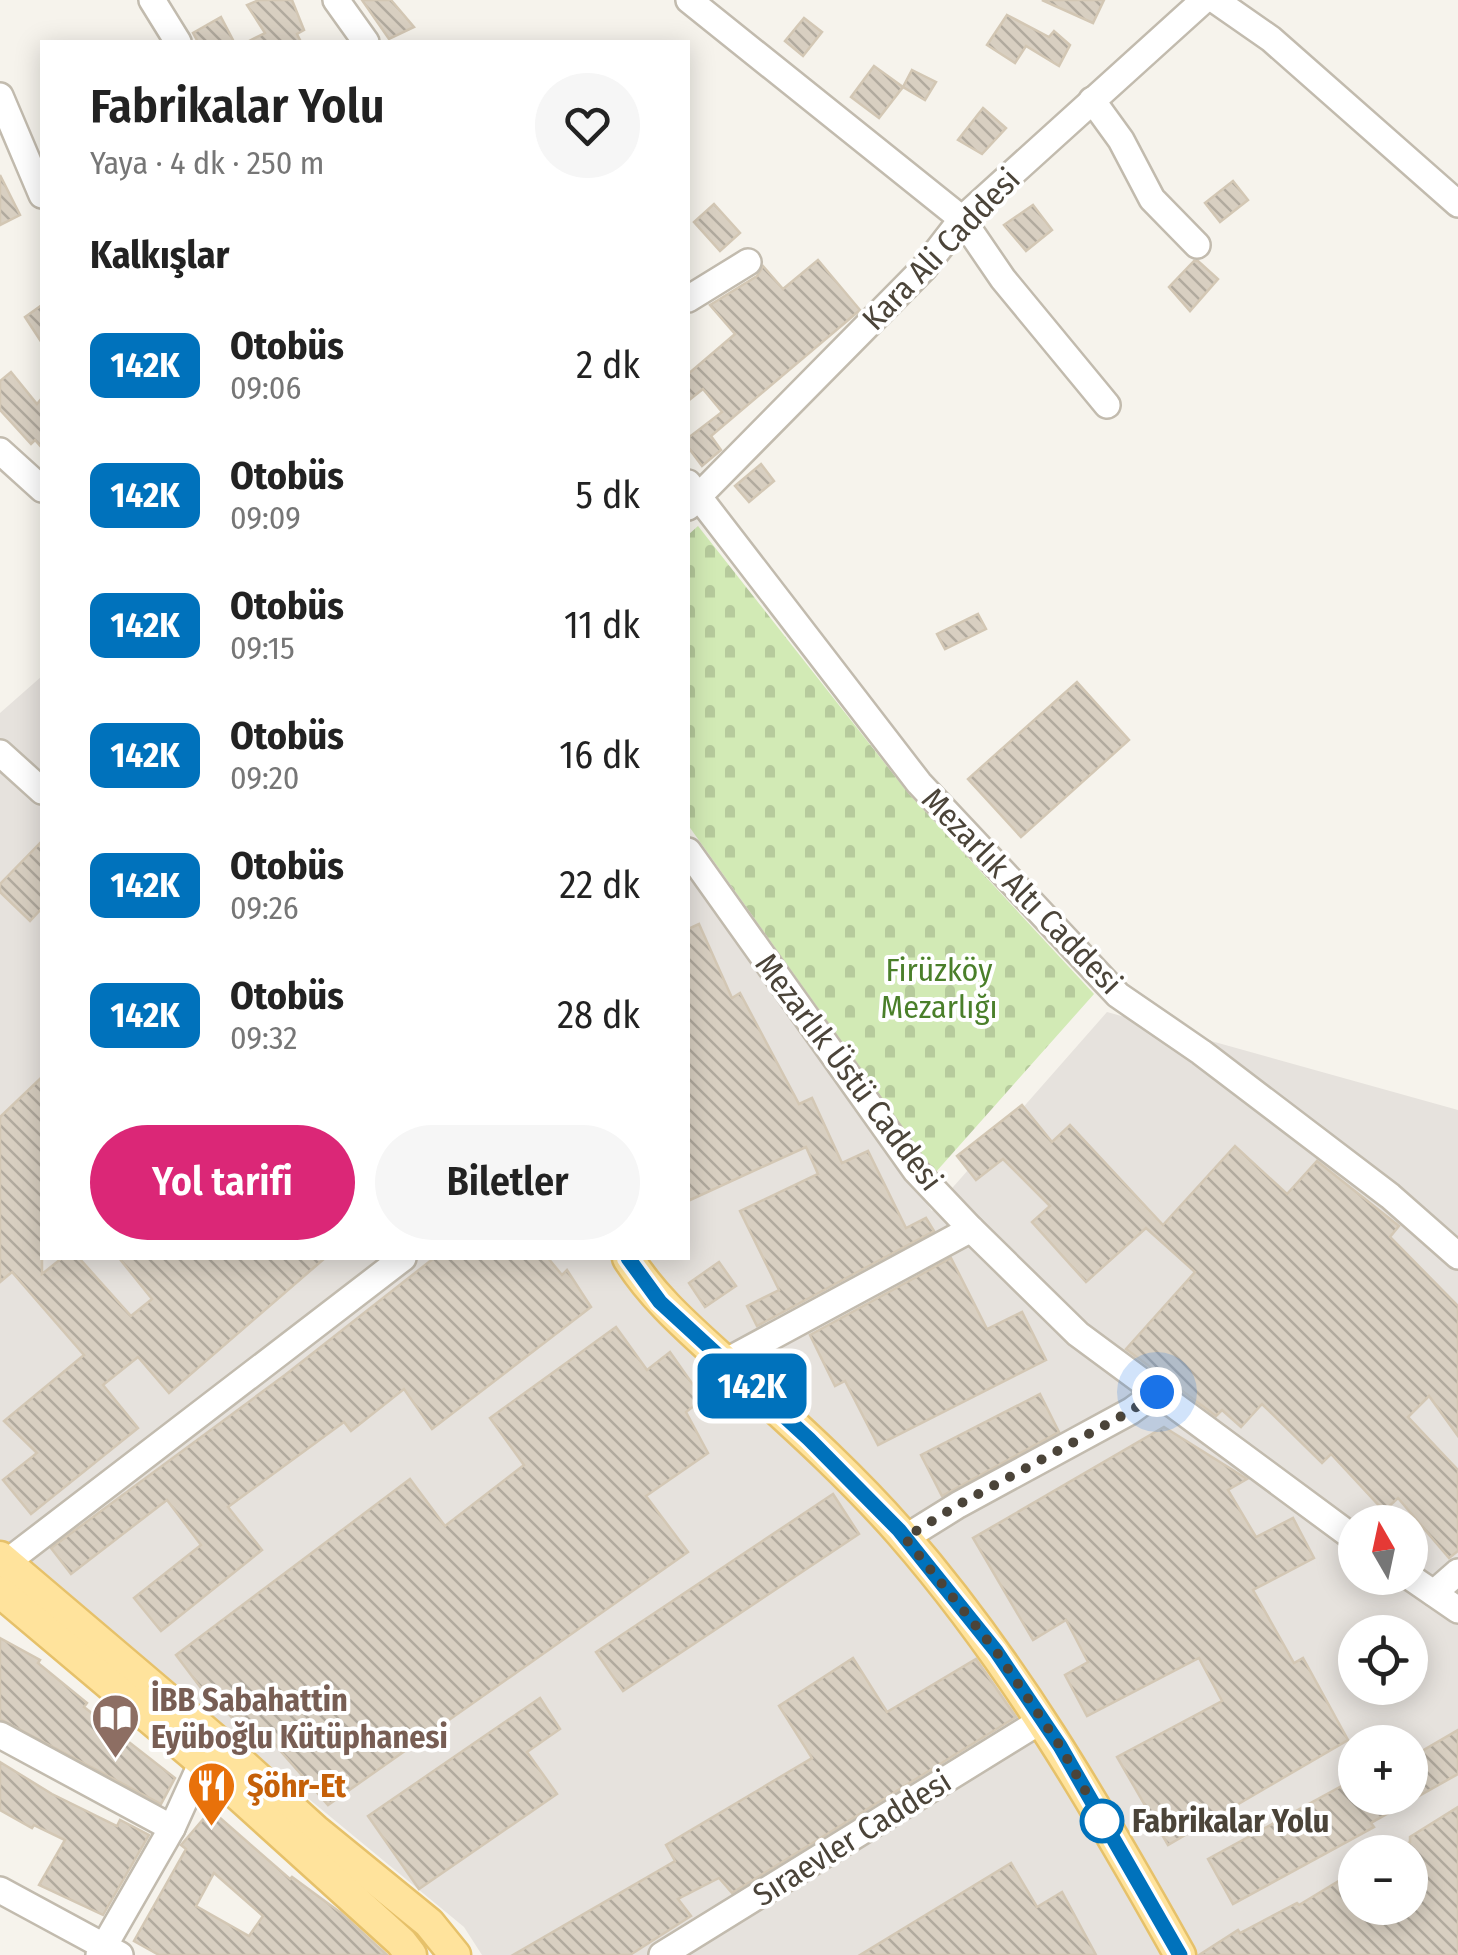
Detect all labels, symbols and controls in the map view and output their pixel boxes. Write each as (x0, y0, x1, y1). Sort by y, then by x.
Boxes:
button: heart (535, 73, 640, 178)
text: Fabrikalar Yolu (90, 77, 385, 135)
text: Yaya · 4 dk · 250 m (90, 144, 324, 182)
street label: Kara Ali Caddesi (854, 160, 1028, 338)
text: Kalkışlar (90, 232, 229, 278)
text: Otobüs (230, 323, 344, 369)
text: 2 dk (576, 342, 640, 388)
text: 142K (111, 344, 179, 386)
text: 09:06 (230, 369, 301, 407)
text: Otobüs (230, 453, 344, 499)
text: 5 dk (576, 472, 640, 518)
text: 142K (111, 474, 179, 516)
text: 09:09 (230, 499, 301, 537)
text: Otobüs (230, 583, 344, 629)
text: 11 dk (564, 602, 640, 648)
text: 142K (111, 604, 179, 646)
text: 09:15 (230, 629, 295, 667)
text: Otobüs (230, 713, 344, 759)
text: 16 dk (559, 732, 640, 778)
text: 142K (111, 734, 179, 776)
text: 09:20 (230, 759, 300, 797)
street label: Mezarlık Altı Caddesi (914, 780, 1130, 1002)
text: Otobüs (230, 843, 344, 889)
text: 22 dk (559, 862, 640, 908)
text: 142K (111, 864, 179, 906)
text: 09:26 (230, 889, 299, 927)
street label: Mezarlık Üstü Caddesi (747, 946, 951, 1198)
park label: Firüzköy Mezarlığı (880, 951, 998, 1026)
text: Otobüs (230, 973, 344, 1019)
text: 28 dk (557, 992, 640, 1038)
text: 142K (111, 994, 179, 1036)
text: 09:32 (230, 1019, 297, 1057)
button: Yol tarifi (90, 1125, 355, 1240)
button: Biletler (375, 1125, 640, 1240)
line badge: 142K (682, 1354, 822, 1418)
text: 142K (718, 1365, 786, 1407)
your location (1132, 1367, 1182, 1417)
north arrow (1338, 1505, 1428, 1595)
map controls (1338, 1505, 1428, 1925)
button: locate (1338, 1615, 1428, 1705)
place label: İBB Sabahattin Eyüboğlu Kütüphanesi (151, 1680, 448, 1756)
library icon: İBB Sabahattin Eyüboğlu Kütüphanesi (90, 1692, 142, 1760)
button: + (1338, 1725, 1428, 1815)
restaurant icon: Şöhr-Et (186, 1760, 238, 1828)
street label: Sıraevler Caddesi (746, 1762, 958, 1914)
place label: Şöhr-Et (247, 1767, 347, 1806)
marker: Fabrikalar Yolu (1081, 1800, 1123, 1842)
place label: Fabrikalar Yolu (1132, 1802, 1329, 1840)
button: − (1338, 1835, 1428, 1925)

